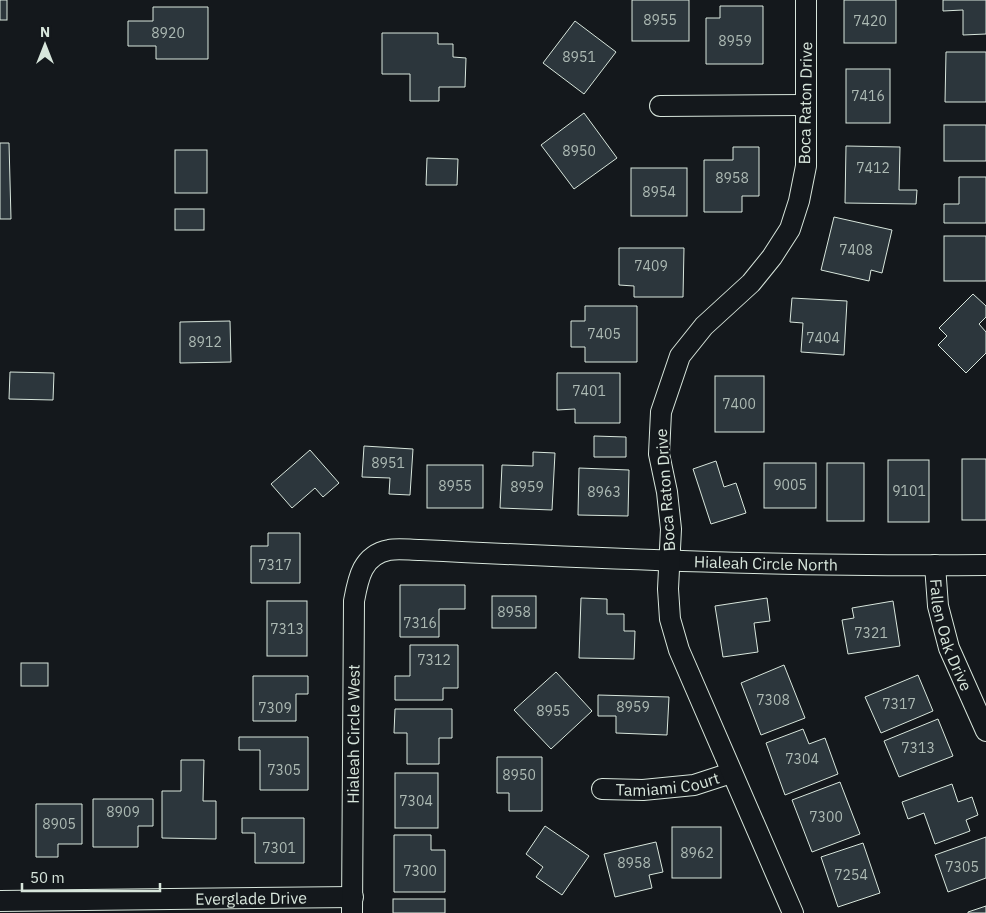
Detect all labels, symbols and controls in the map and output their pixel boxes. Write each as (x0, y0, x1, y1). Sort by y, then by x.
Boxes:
house number: 8955 (643, 11, 677, 29)
house number: 7420 (853, 12, 887, 30)
north arrow (20, 20, 70, 70)
text: N (40, 23, 50, 41)
house number: 8920 (151, 24, 185, 42)
house number: 8959 (718, 32, 752, 50)
street label: Boca Raton Drive (794, 41, 816, 165)
house number: 8951 (562, 48, 596, 66)
house number: 7416 (851, 87, 885, 105)
house number: 8950 (562, 142, 596, 160)
house number: 7412 (856, 159, 890, 177)
house number: 8958 (715, 169, 749, 187)
house number: 8954 (642, 183, 676, 201)
house number: 7408 (839, 241, 873, 259)
house number: 7409 (634, 257, 668, 275)
house number: 7405 (587, 325, 621, 343)
house number: 7404 (806, 329, 840, 347)
house number: 8912 (188, 333, 222, 351)
house number: 7401 (572, 382, 606, 400)
house number: 7400 (722, 395, 756, 413)
street label: Boca Raton Drive (651, 428, 679, 552)
house number: 8951 (371, 454, 405, 472)
house number: 9005 (773, 476, 807, 494)
house number: 8955 (438, 477, 472, 495)
house number: 8959 (510, 478, 544, 496)
house number: 9101 (892, 482, 926, 500)
house number: 8963 (587, 483, 621, 501)
street label: Hialeah Circle North (694, 551, 838, 575)
house number: 7317 (258, 556, 292, 574)
street label: Fallen Oak Drive (926, 578, 977, 694)
house number: 8958 (497, 603, 531, 621)
house number: 7316 (403, 614, 437, 632)
house number: 7313 (270, 620, 304, 638)
house number: 7321 (854, 624, 888, 642)
house number: 7312 (417, 651, 451, 669)
street label: Hialeah Circle West (343, 664, 364, 804)
house number: 7308 (756, 691, 790, 709)
house number: 7317 (882, 695, 916, 713)
house number: 8959 (616, 698, 650, 716)
house number: 7309 (258, 699, 292, 717)
house number: 8955 (536, 702, 570, 720)
house number: 7313 (901, 739, 935, 757)
house number: 7304 (785, 750, 819, 768)
house number: 7305 (267, 761, 301, 779)
house number: 8950 (502, 766, 536, 784)
street label: Tamiami Court (616, 767, 722, 800)
house number: 7304 (399, 792, 433, 810)
house number: 8909 (106, 803, 140, 821)
house number: 7300 (809, 808, 843, 826)
house number: 8905 (42, 815, 76, 833)
house number: 7301 (262, 839, 296, 857)
house number: 8962 (680, 844, 714, 862)
house number: 8958 (617, 854, 651, 872)
house number: 7305 (945, 858, 979, 876)
scale bar (22, 860, 160, 892)
house number: 7300 (403, 862, 437, 880)
house number: 7254 (834, 866, 868, 884)
text: 50 m (30, 868, 65, 887)
street label: Everglade Drive (195, 888, 307, 909)

